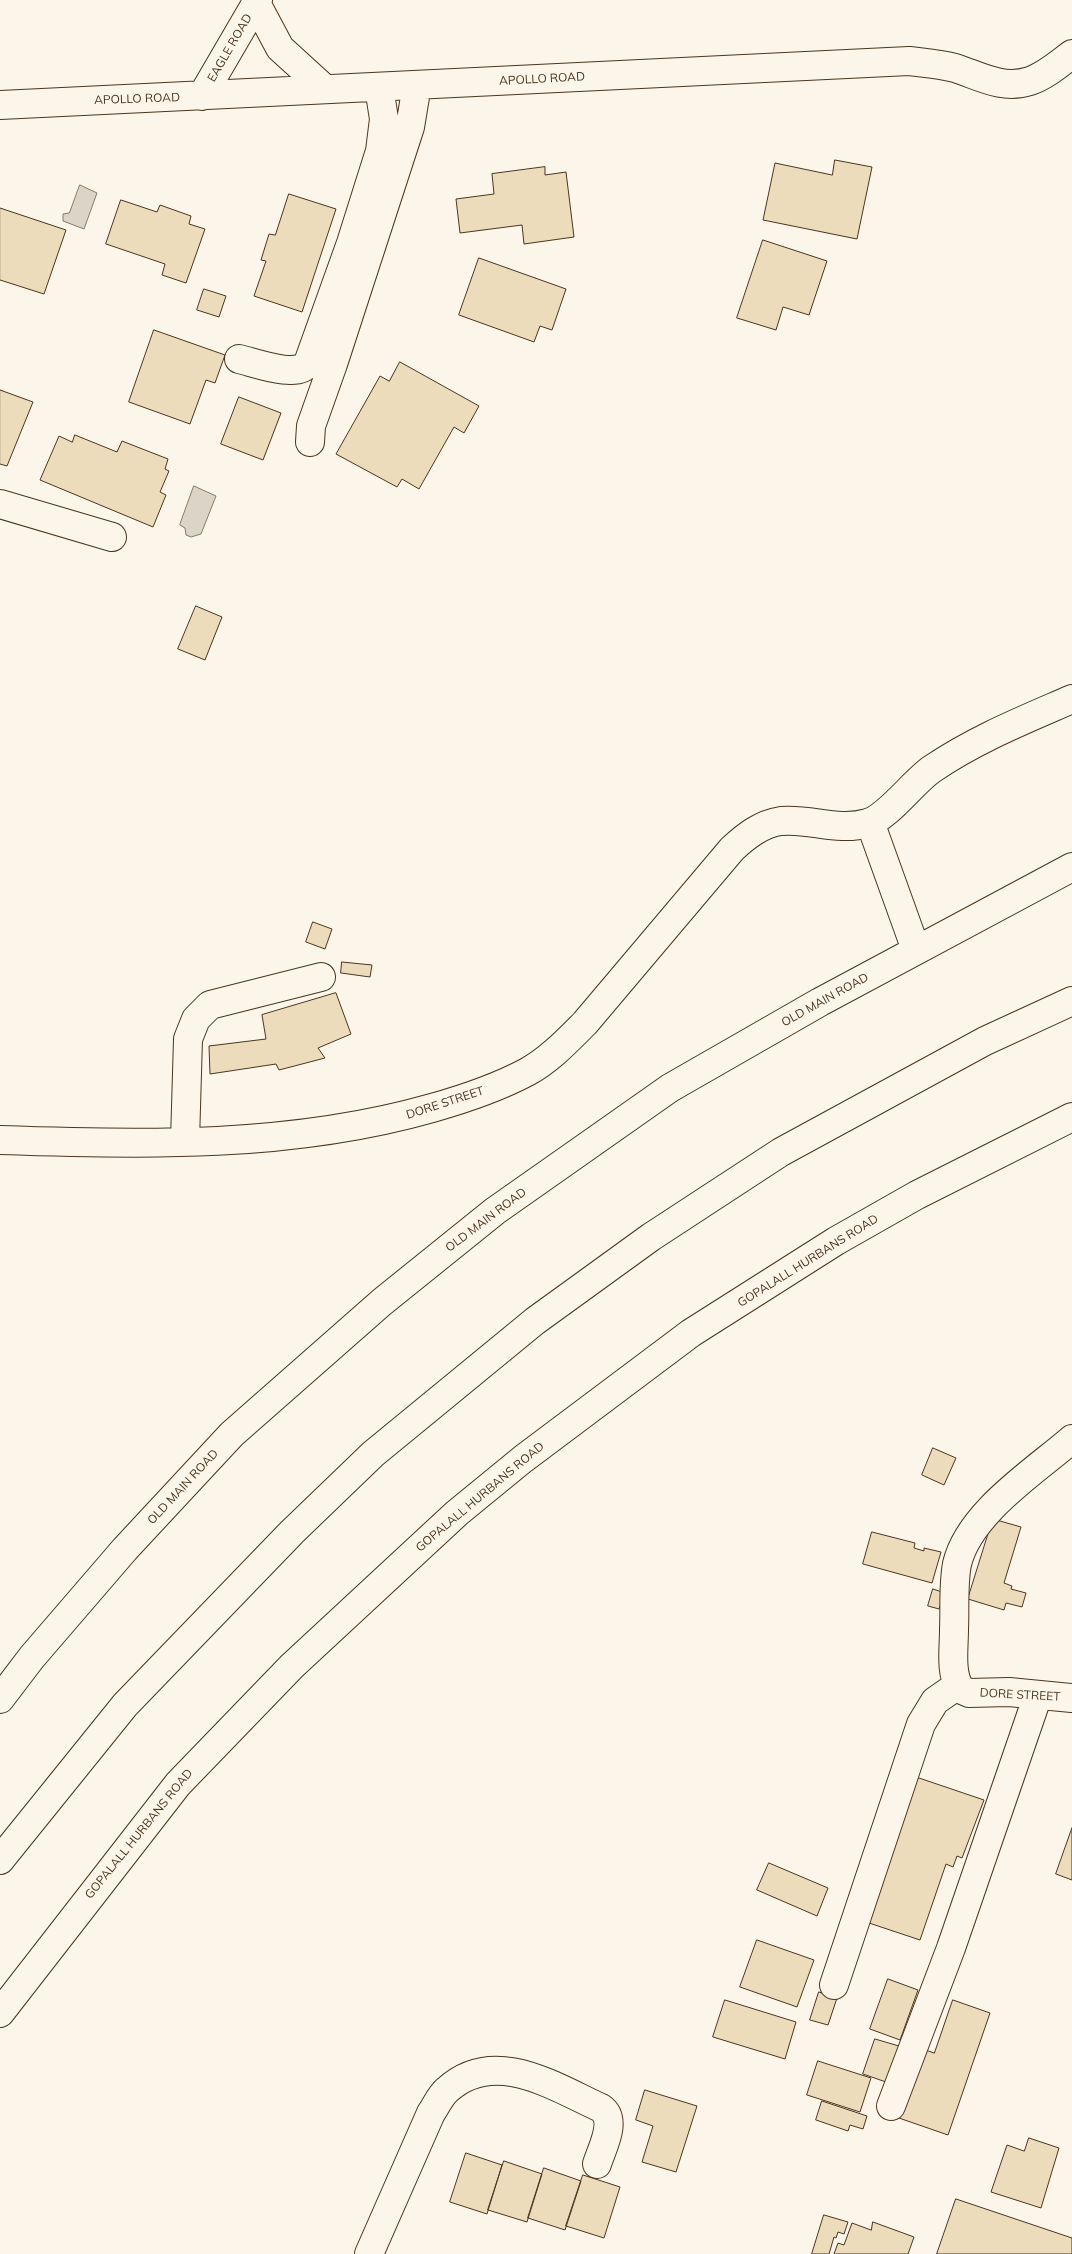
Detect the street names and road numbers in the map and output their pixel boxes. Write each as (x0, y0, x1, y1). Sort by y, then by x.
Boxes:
street label: EAGLE ROAD (205, 11, 255, 85)
street label: APOLLO ROAD (499, 70, 585, 88)
street label: APOLLO ROAD (94, 90, 180, 108)
street label: OLD MAIN ROAD (779, 970, 871, 1030)
street label: DORE STREET (404, 1084, 486, 1122)
street label: OLD MAIN ROAD (443, 1185, 529, 1255)
street label: GOPALALL HURBANS ROAD (735, 1212, 881, 1310)
street label: GOPALALL HURBANS ROAD (413, 1439, 547, 1555)
street label: OLD MAIN ROAD (145, 1446, 221, 1528)
street label: DORE STREET (979, 1686, 1061, 1704)
street label: GOPALALL HURBANS ROAD (82, 1766, 196, 1902)

